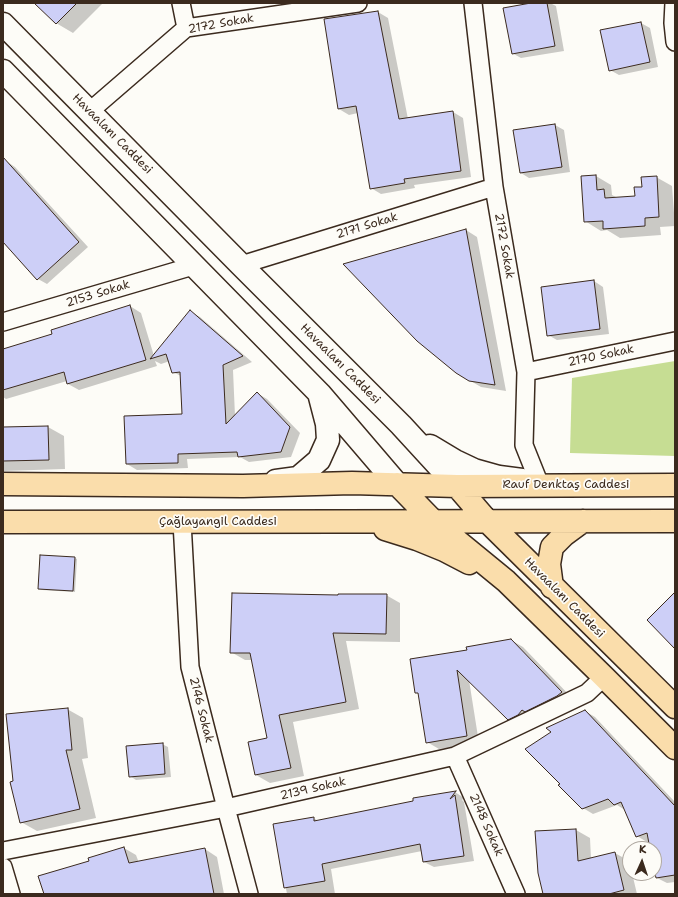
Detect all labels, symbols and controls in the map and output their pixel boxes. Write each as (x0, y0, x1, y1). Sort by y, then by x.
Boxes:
street label: 2172 Sokak (187, 11, 255, 37)
street label: Havaalanı Caddesi (69, 91, 155, 177)
street label: 2171 Sokak (334, 210, 400, 242)
street label: 2172 Sokak (491, 212, 517, 280)
street label: 2153 Sokak (64, 277, 132, 311)
street label: Havaalanı Caddesi (297, 321, 383, 407)
street label: 2170 Sokak (567, 342, 635, 370)
street label: Rauf Denktaş Caddesi (503, 478, 629, 492)
street label: Çağlayangil Caddesi (159, 515, 277, 529)
street label: Havaalanı Caddesi (521, 555, 607, 641)
street label: 2146 Sokak (186, 676, 216, 744)
street label: 2139 Sokak (279, 774, 347, 804)
street label: 2148 Sokak (466, 791, 506, 859)
north arrow (622, 841, 662, 881)
text: K (638, 842, 647, 857)

